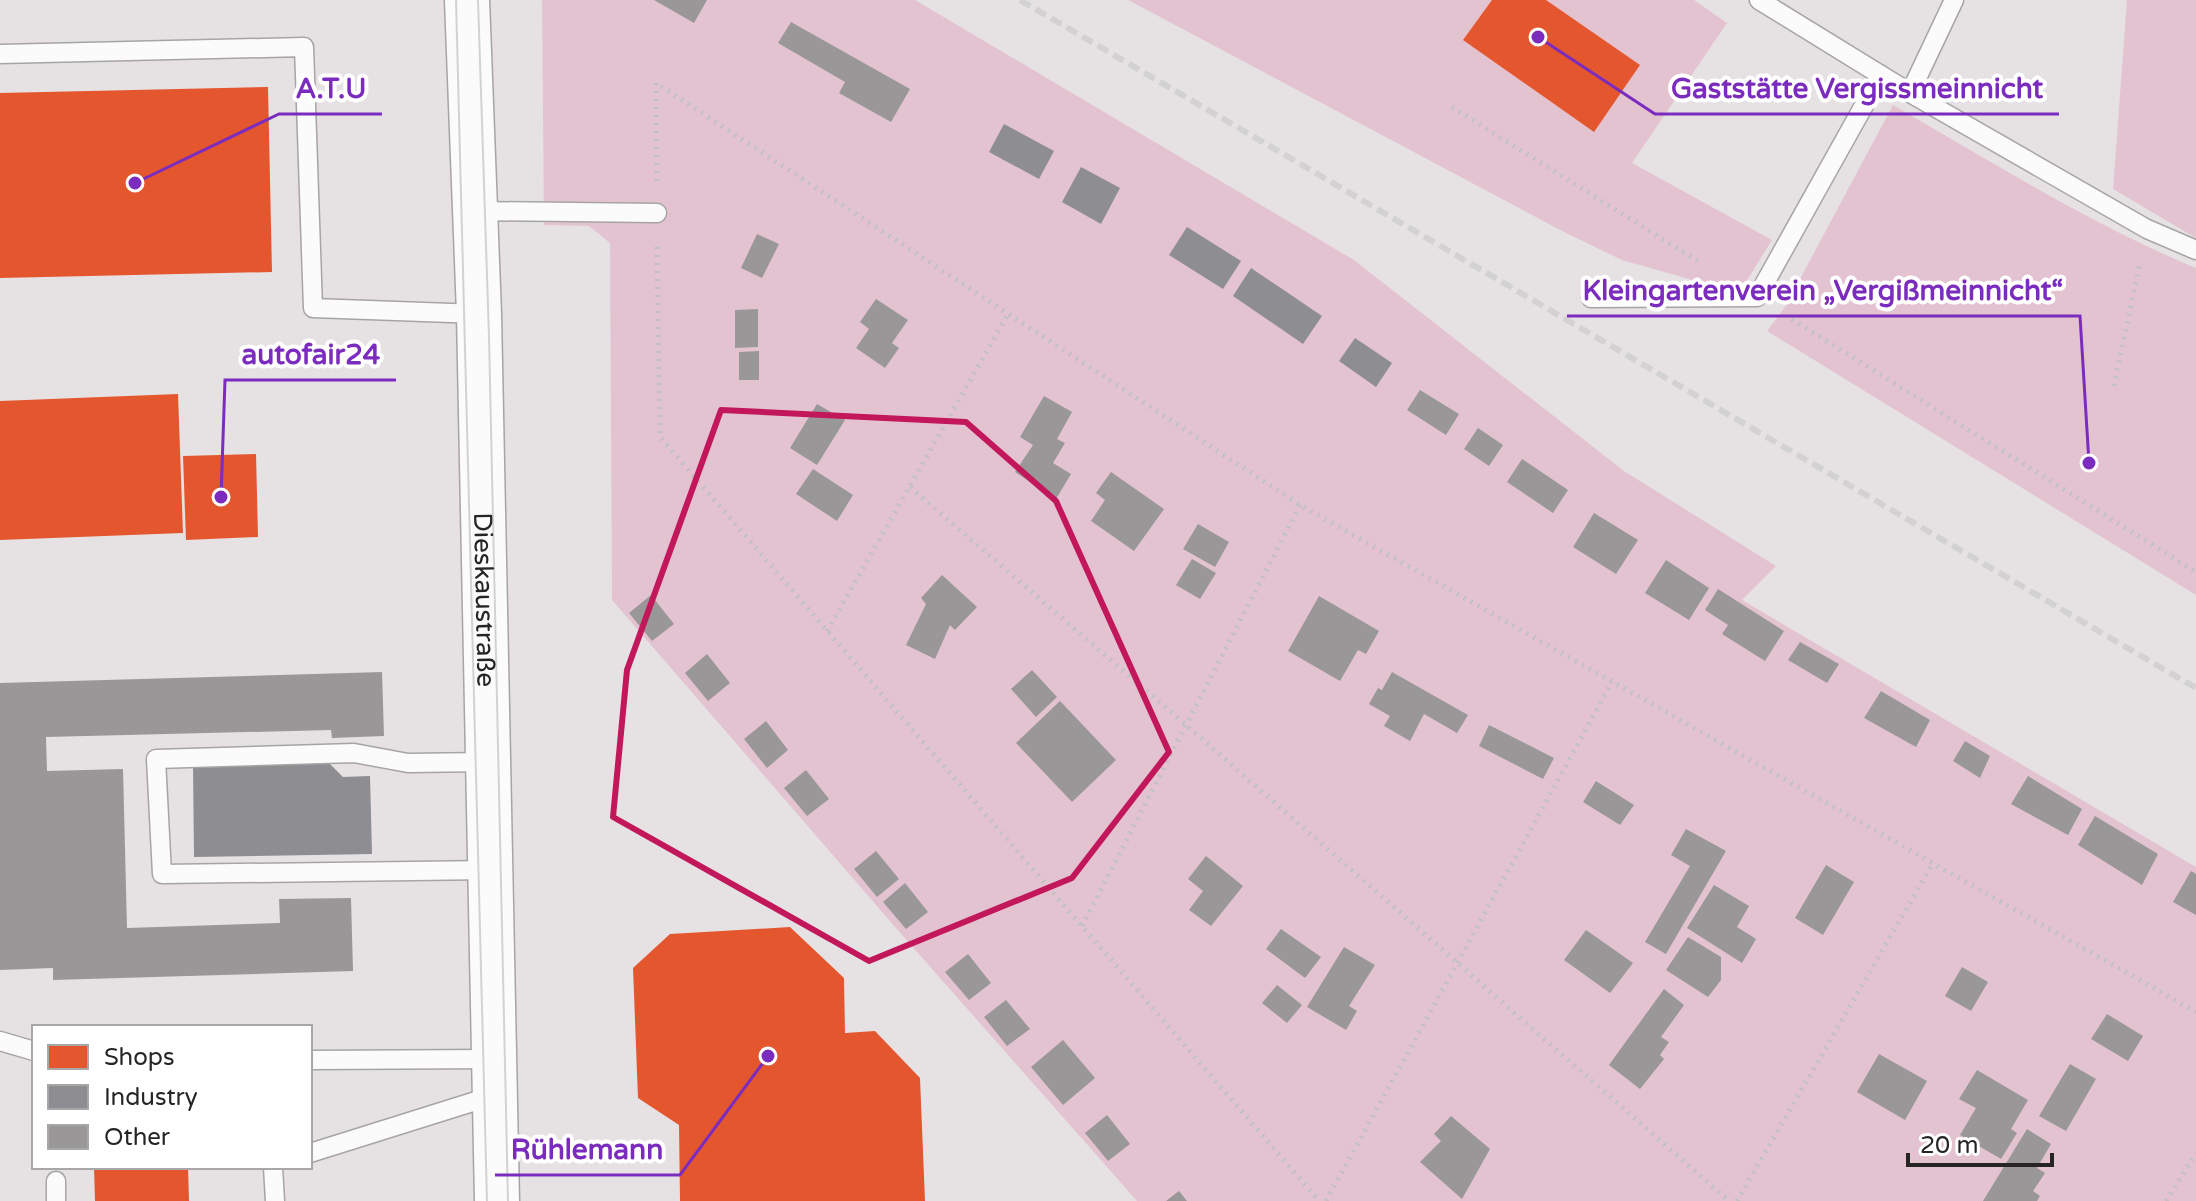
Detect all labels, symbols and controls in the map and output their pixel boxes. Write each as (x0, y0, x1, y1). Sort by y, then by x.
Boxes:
callout: A.T.U (279, 62, 382, 114)
callout: Gaststätte Vergissmeinnicht (1655, 62, 2059, 114)
text: A.T.U (296, 72, 366, 106)
text: Gaststätte Vergissmeinnicht (1671, 72, 2043, 106)
callout: Kleingartenverein „Vergißmeinnicht“ (1567, 264, 2080, 316)
text: Kleingartenverein „Vergißmeinnicht“ (1582, 274, 2064, 308)
callout: autofair24 (225, 328, 396, 380)
text: autofair24 (242, 338, 381, 372)
street label: Dieskaustraße (467, 512, 502, 687)
legend (32, 1025, 312, 1169)
text: Shops (104, 1043, 174, 1072)
text: Industry (104, 1083, 198, 1112)
scale bar (1908, 1117, 2052, 1167)
text: Other (104, 1123, 171, 1152)
callout: Rühlemann (495, 1123, 680, 1175)
text: 20 m (1920, 1131, 1978, 1160)
text: Rühlemann (511, 1133, 663, 1167)

